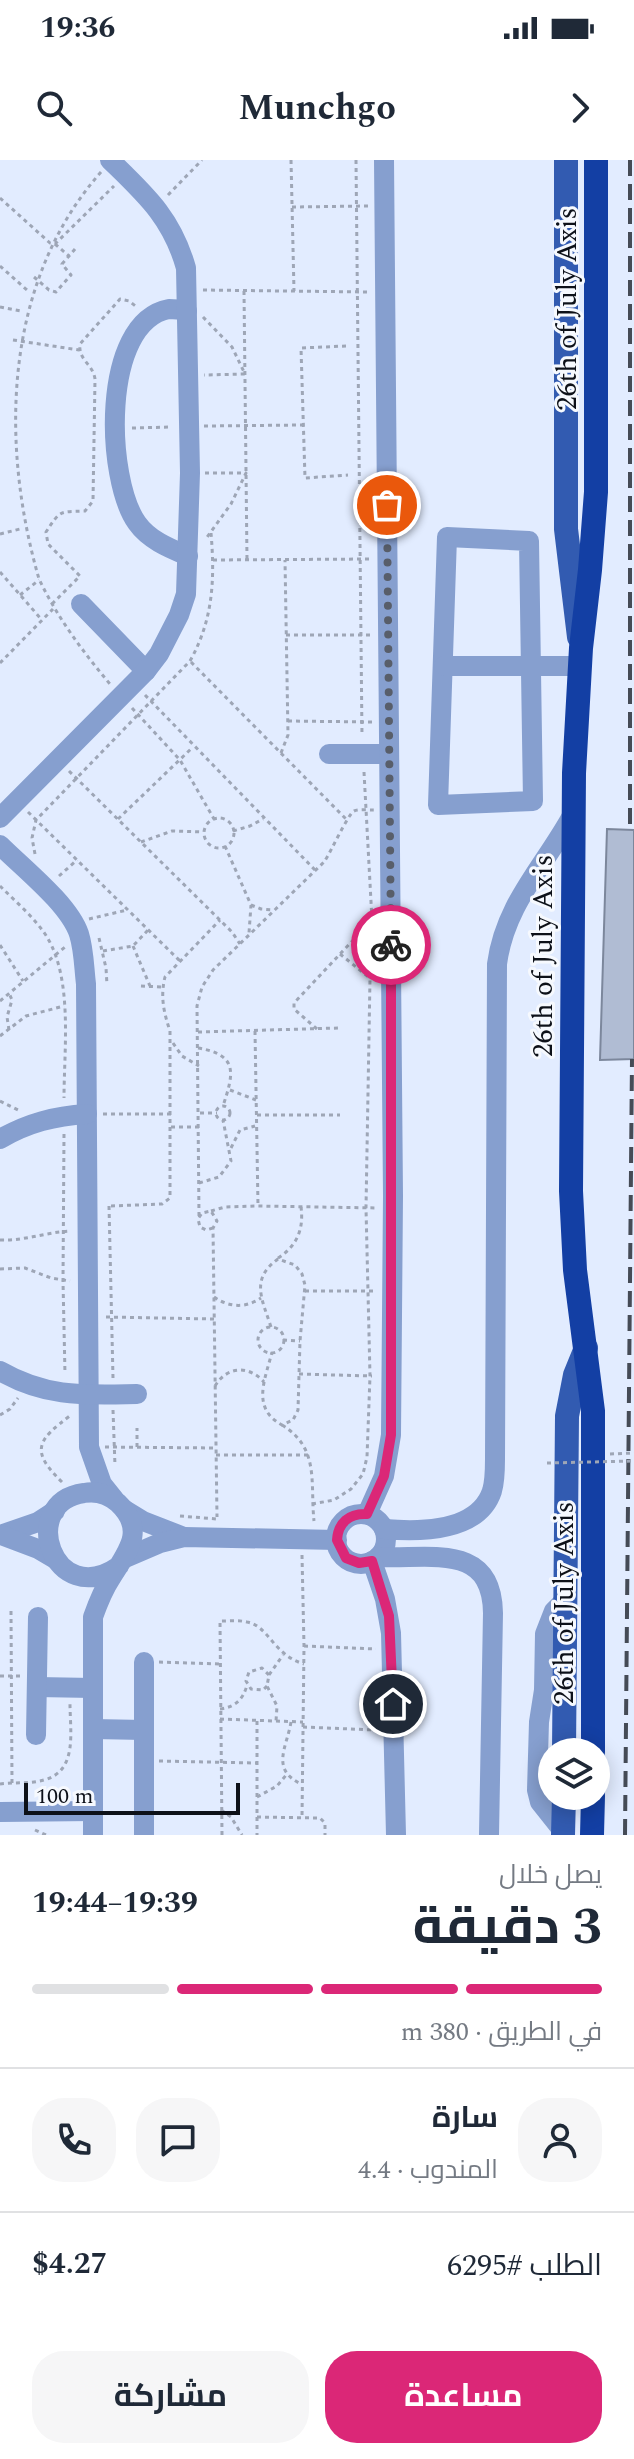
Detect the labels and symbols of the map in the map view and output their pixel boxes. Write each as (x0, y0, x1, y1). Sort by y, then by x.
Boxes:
street label: 26th of July Axis (546, 207, 589, 411)
pin (353, 471, 421, 539)
street label: 26th of July Axis (522, 854, 565, 1058)
courier (351, 905, 431, 985)
street label: 26th of July Axis (543, 1501, 586, 1705)
pin (359, 1670, 427, 1738)
scale bar (24, 1779, 240, 1815)

